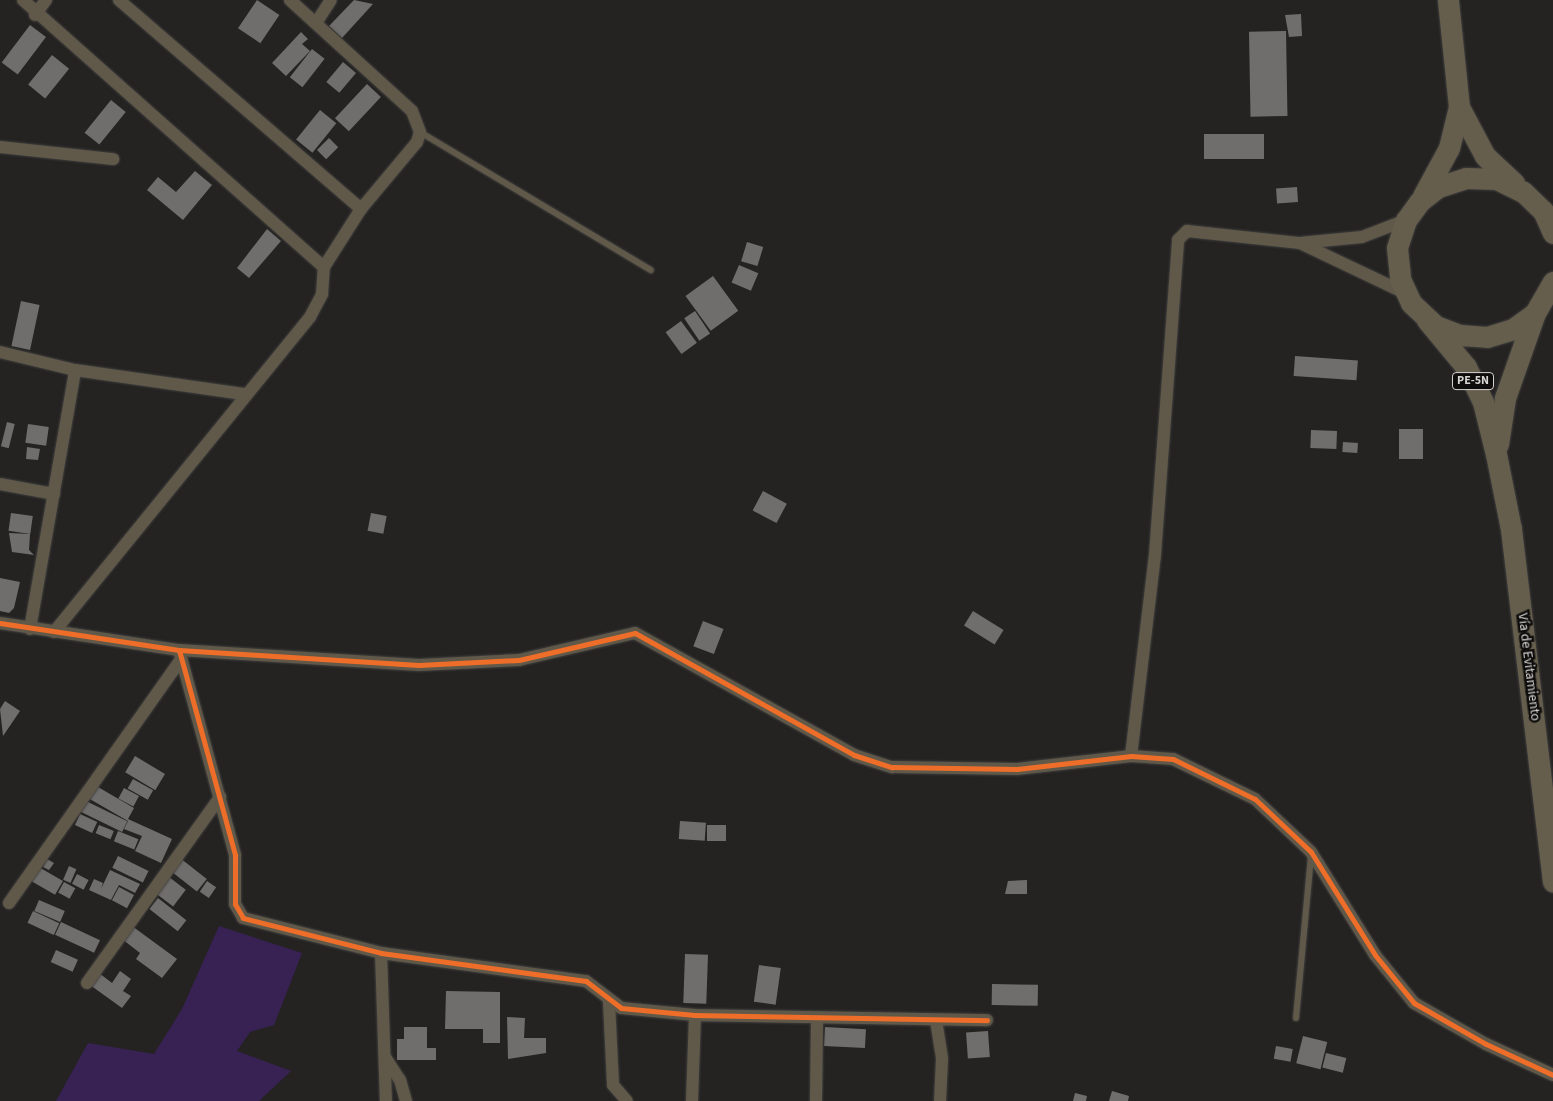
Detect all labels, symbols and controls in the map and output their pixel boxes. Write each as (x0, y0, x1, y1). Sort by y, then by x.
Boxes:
road number: PE-5N (1452, 372, 1494, 391)
street label: Vía de Evitamiento (1514, 612, 1544, 722)

